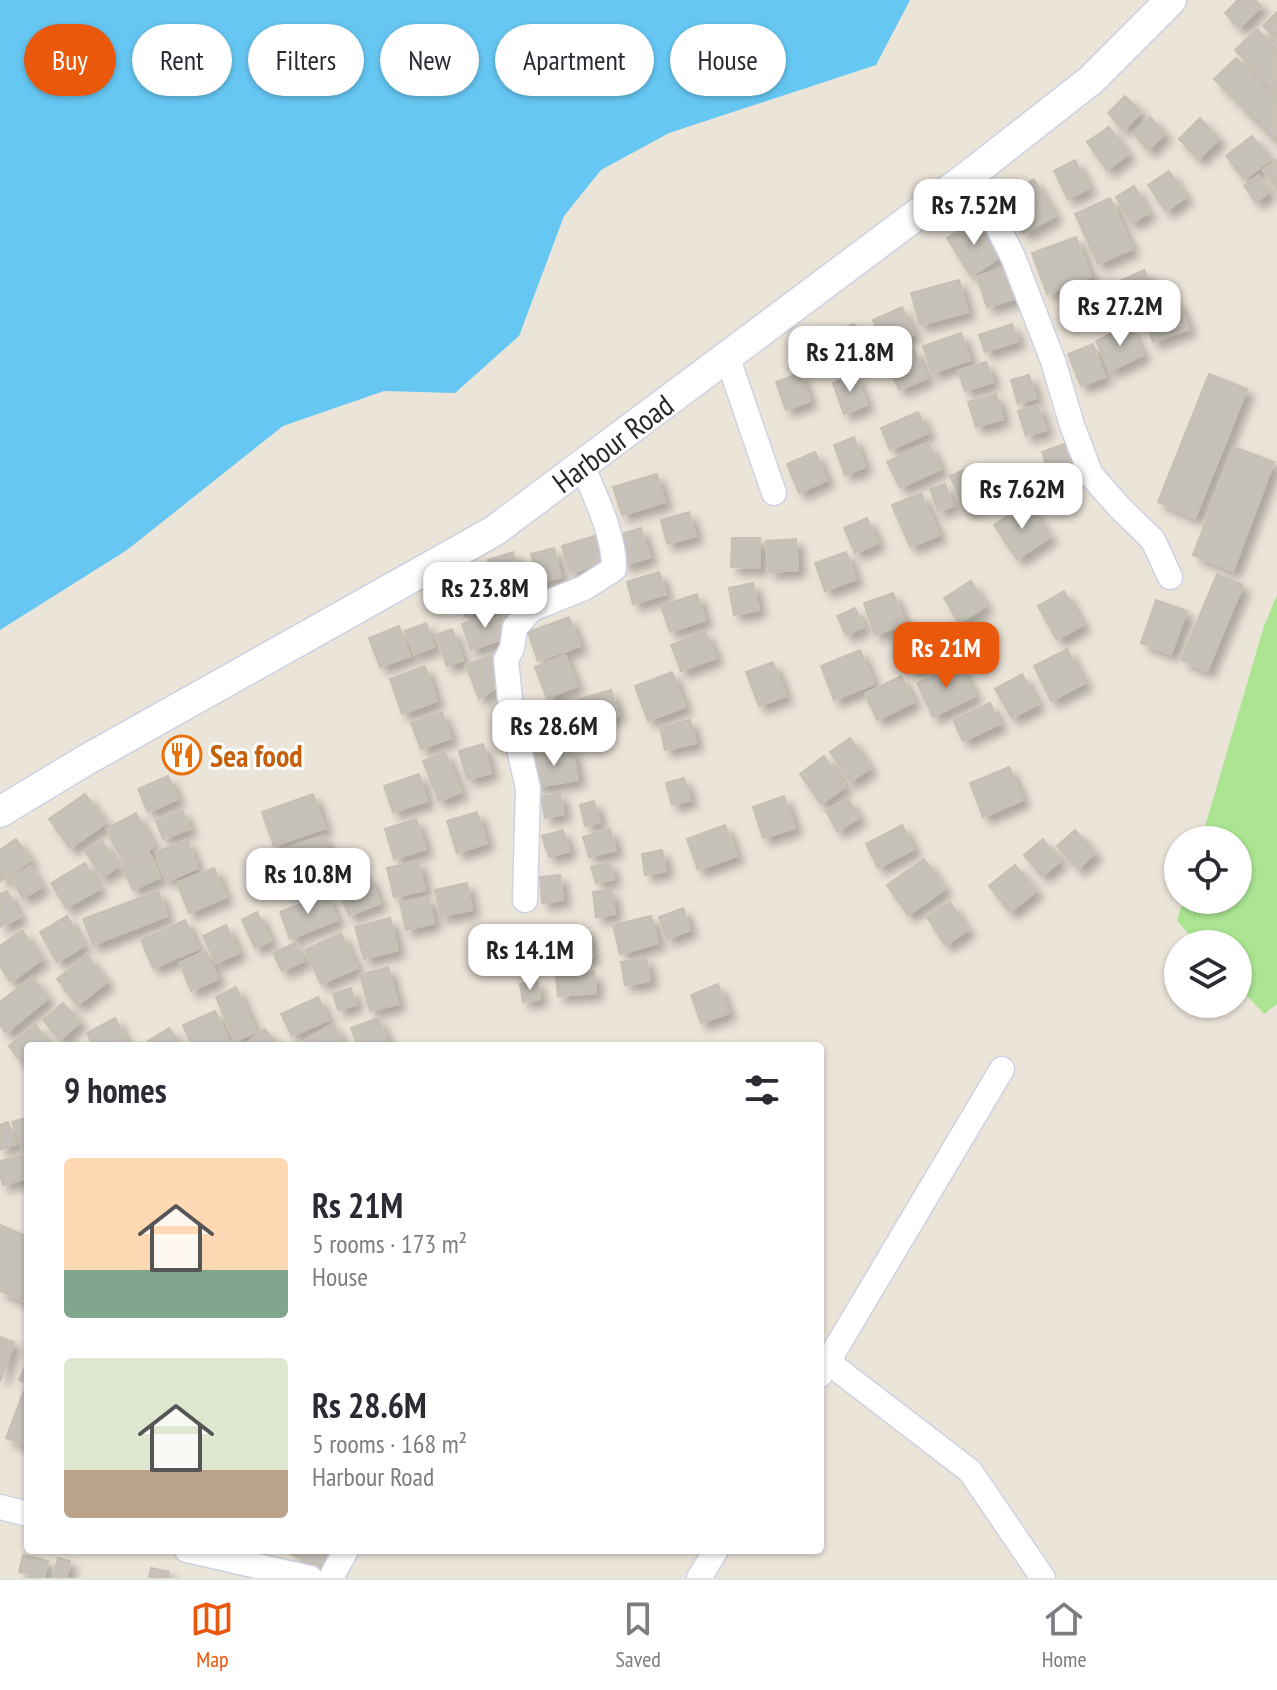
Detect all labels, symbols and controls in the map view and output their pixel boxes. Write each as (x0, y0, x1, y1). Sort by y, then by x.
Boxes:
chip: Buy (24, 24, 116, 96)
chip: Rent (132, 24, 232, 96)
chip: Filters (248, 24, 364, 96)
chip: New (380, 24, 479, 96)
chip: Apartment (495, 24, 654, 96)
chip: House (670, 24, 786, 96)
pin: Rs 7.52M (891, 179, 1057, 247)
text: Rs 7.52M (932, 188, 1016, 221)
pin: Rs 27.2M (1037, 280, 1203, 348)
text: Rs 27.2M (1078, 289, 1162, 322)
pin: Rs 21.8M (767, 326, 933, 394)
text: Rs 21.8M (806, 335, 894, 368)
street label: Harbour Road (544, 385, 680, 500)
pin: Rs 7.62M (939, 463, 1105, 531)
text: Rs 7.62M (980, 472, 1064, 505)
pin: Rs 23.8M (402, 562, 568, 630)
text: Rs 23.8M (441, 571, 529, 604)
pin: Rs 21M (881, 622, 1011, 690)
text: Rs 21M (911, 631, 981, 664)
pin: Rs 28.6M (471, 700, 637, 768)
text: Rs 28.6M (510, 709, 598, 742)
restaurant icon: Sea food (161, 734, 203, 776)
place label: Sea food (210, 736, 303, 775)
map controls (1164, 826, 1252, 1018)
button: locate (1164, 826, 1252, 914)
pin: Rs 10.8M (225, 848, 391, 916)
text: Rs 10.8M (264, 857, 352, 890)
pin: Rs 14.1M (447, 924, 613, 992)
button: layers (1164, 930, 1252, 1018)
text: Rs 14.1M (486, 933, 574, 966)
text: 9 homes (64, 1068, 167, 1112)
icon: filters (740, 1068, 784, 1112)
text: Rs 21M (312, 1183, 403, 1227)
icon: home (128, 1190, 224, 1286)
text: 5 rooms · 173 m² (312, 1227, 467, 1260)
text: House (312, 1260, 368, 1293)
text: Rs 28.6M (312, 1383, 427, 1427)
icon: home (128, 1390, 224, 1486)
text: 5 rooms · 168 m² (312, 1427, 467, 1460)
text: Harbour Road (312, 1460, 434, 1493)
tab: Map (190, 1597, 234, 1673)
tab: Saved (615, 1597, 661, 1673)
tab: Home (1042, 1597, 1087, 1673)

